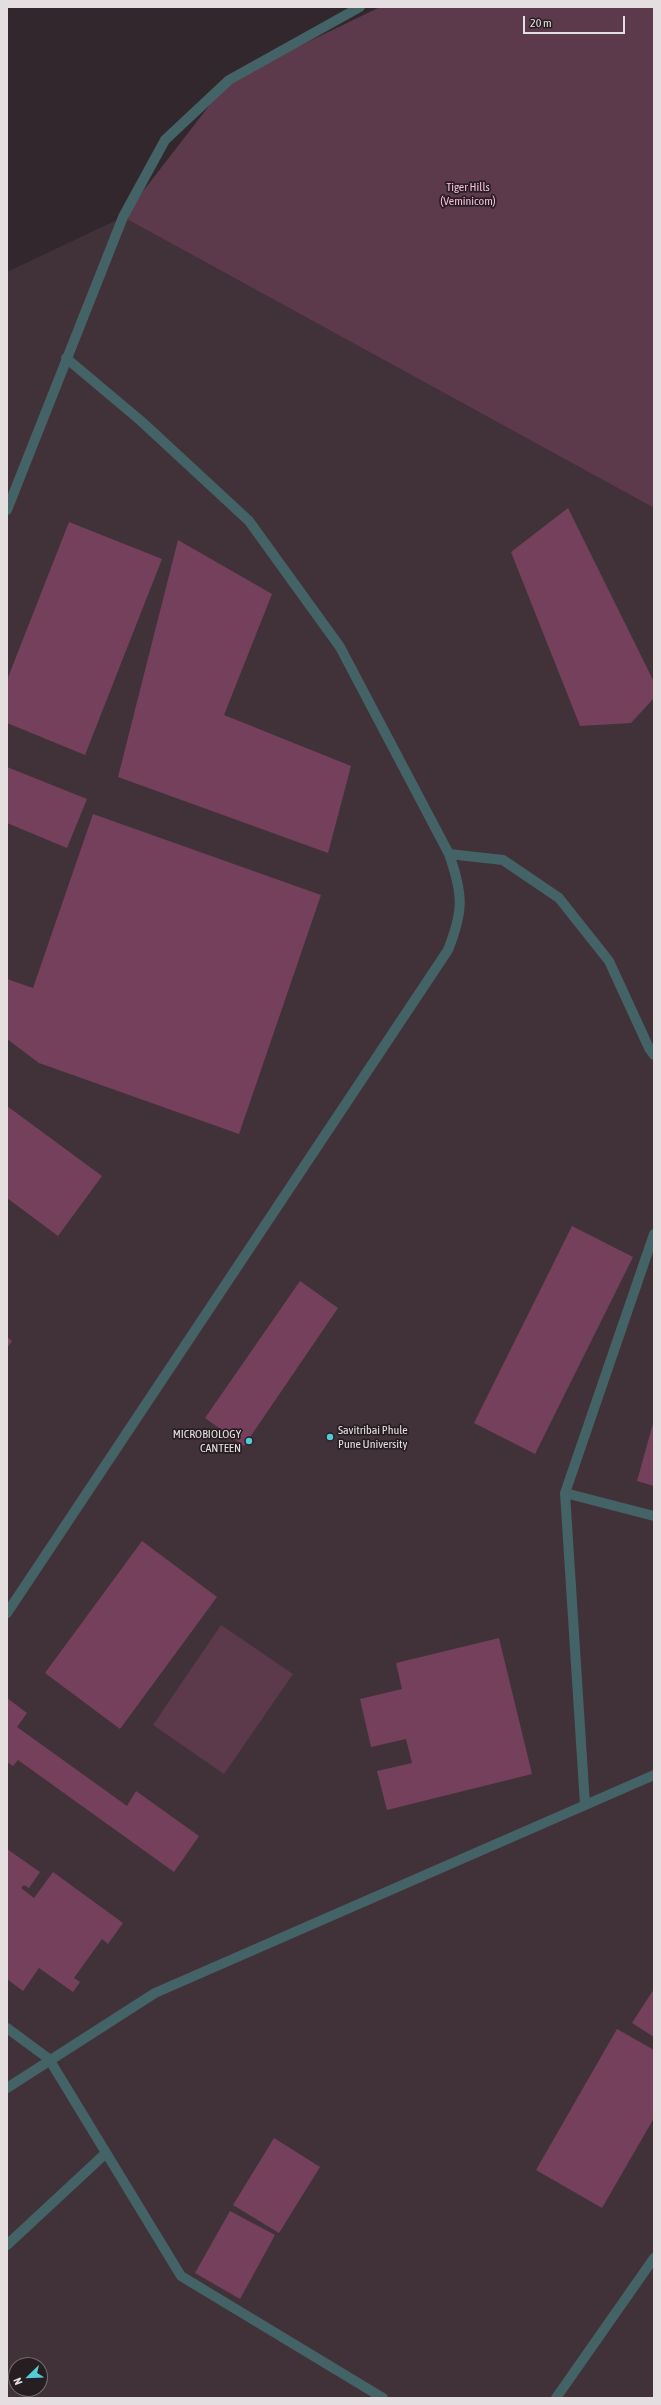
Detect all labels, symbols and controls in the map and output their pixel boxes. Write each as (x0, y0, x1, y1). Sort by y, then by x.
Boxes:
scale bar (525, 8, 627, 34)
text: 20 m (530, 16, 552, 30)
park label: Tiger Hills (Veminicom) (440, 180, 496, 208)
place label: Savitribai Phule Pune University (338, 1423, 408, 1451)
place label: MICROBIOLOGY CANTEEN (173, 1427, 241, 1455)
marker: Savitribai Phule Pune University (325, 1432, 335, 1442)
marker: MICROBIOLOGY CANTEEN (244, 1436, 254, 1446)
north arrow (8, 2357, 48, 2397)
text: N (11, 2376, 25, 2387)

